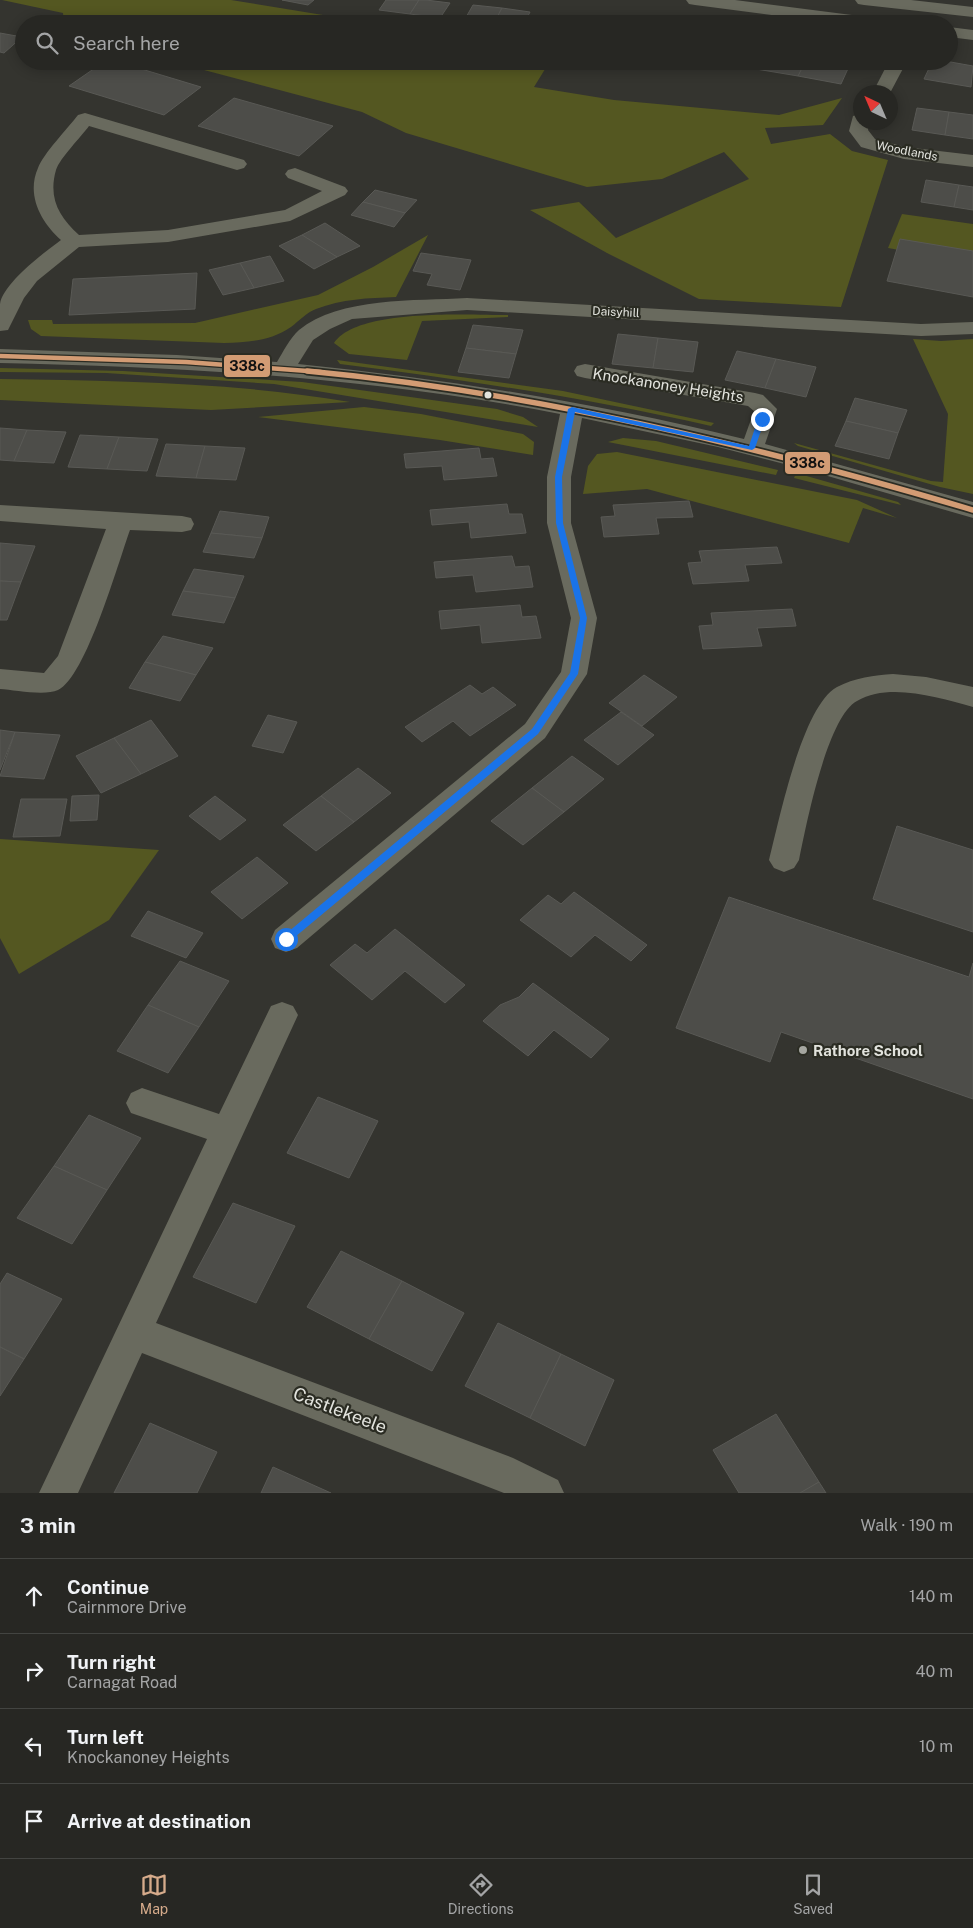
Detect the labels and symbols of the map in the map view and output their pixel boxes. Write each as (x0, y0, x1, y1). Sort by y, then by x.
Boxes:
north arrow (853, 85, 898, 130)
street label: Woodlands (875, 138, 939, 164)
street label: Daisyhill (592, 304, 640, 320)
line badge: 338c (223, 354, 271, 378)
text: 338c (229, 358, 265, 374)
street label: Knockanoney Heights (591, 365, 745, 405)
unlabelled marker (483, 390, 493, 400)
route end (751, 408, 774, 431)
line badge: 338c (784, 451, 831, 475)
text: 338c (789, 455, 825, 471)
route start (275, 928, 298, 951)
place label: Rathore School (813, 1042, 923, 1059)
marker: Rathore School (797, 1044, 809, 1056)
street label: Castlekeele (290, 1383, 390, 1437)

